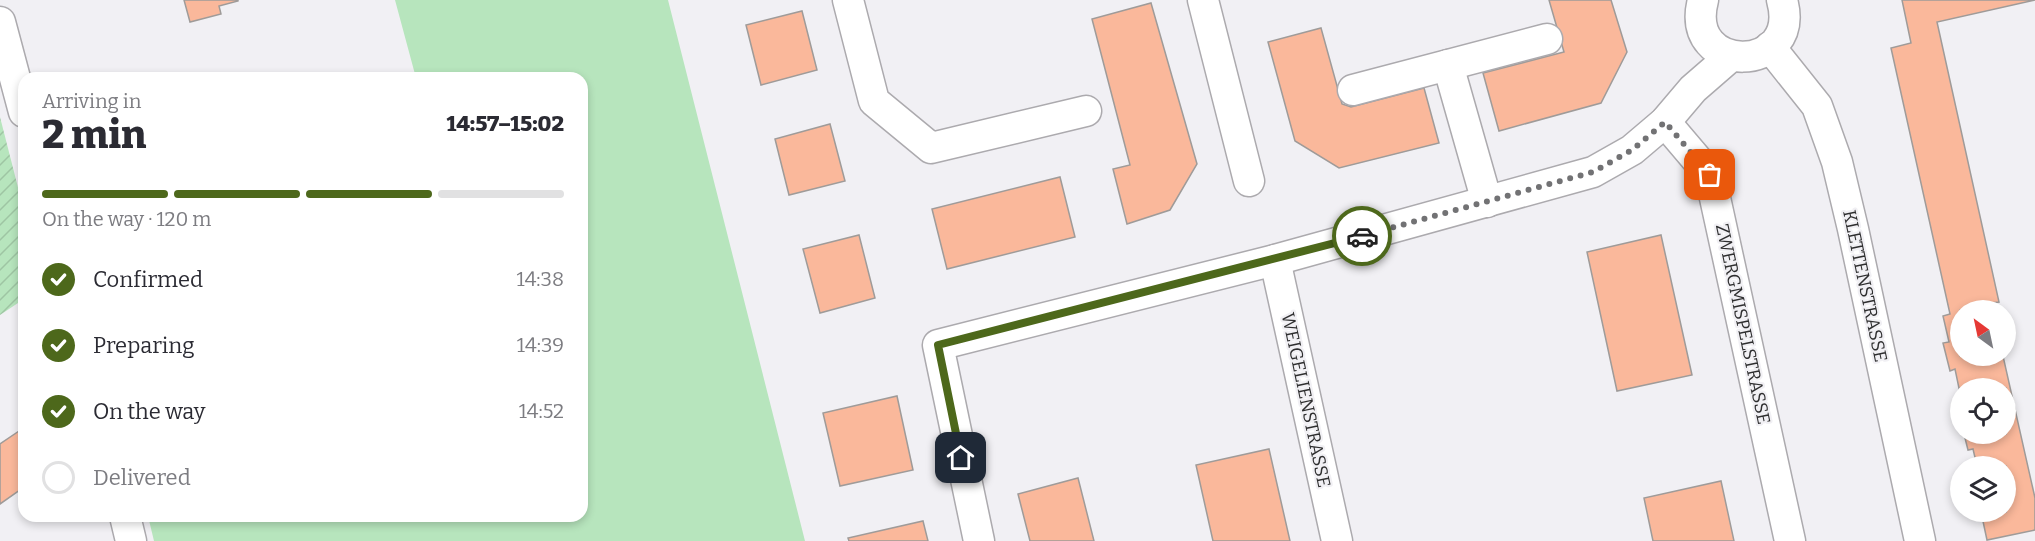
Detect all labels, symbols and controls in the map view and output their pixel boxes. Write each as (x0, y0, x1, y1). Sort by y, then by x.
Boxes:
text: Arriving in (42, 89, 141, 113)
text: 14:57–15:02 (446, 110, 564, 137)
text: 2 min (42, 112, 146, 158)
pin (1684, 149, 1735, 200)
icon: bag (1693, 158, 1726, 191)
courier (1332, 206, 1392, 266)
text: On the way · 120 m (42, 207, 211, 231)
street label: KLETTENSTRASSE (1838, 208, 1892, 364)
icon: car (1346, 220, 1379, 253)
street label: ZWERGMISPELSTRASSE (1711, 222, 1775, 426)
icon: check (42, 263, 75, 296)
text: Confirmed (93, 266, 203, 293)
text: 14:38 (517, 267, 564, 291)
north arrow (1950, 300, 2016, 366)
map controls (1950, 300, 2016, 522)
street label: WEIGELIENSTRASSE (1277, 311, 1335, 489)
icon: check (42, 329, 75, 362)
text: Preparing (93, 332, 195, 359)
text: 14:39 (517, 333, 564, 357)
button: locate (1950, 378, 2016, 444)
icon: check (42, 395, 75, 428)
text: On the way (93, 398, 205, 425)
text: 14:52 (519, 399, 564, 423)
pin (935, 432, 986, 483)
icon: home (944, 441, 977, 474)
button: layers (1950, 456, 2016, 522)
text: Delivered (93, 464, 191, 491)

